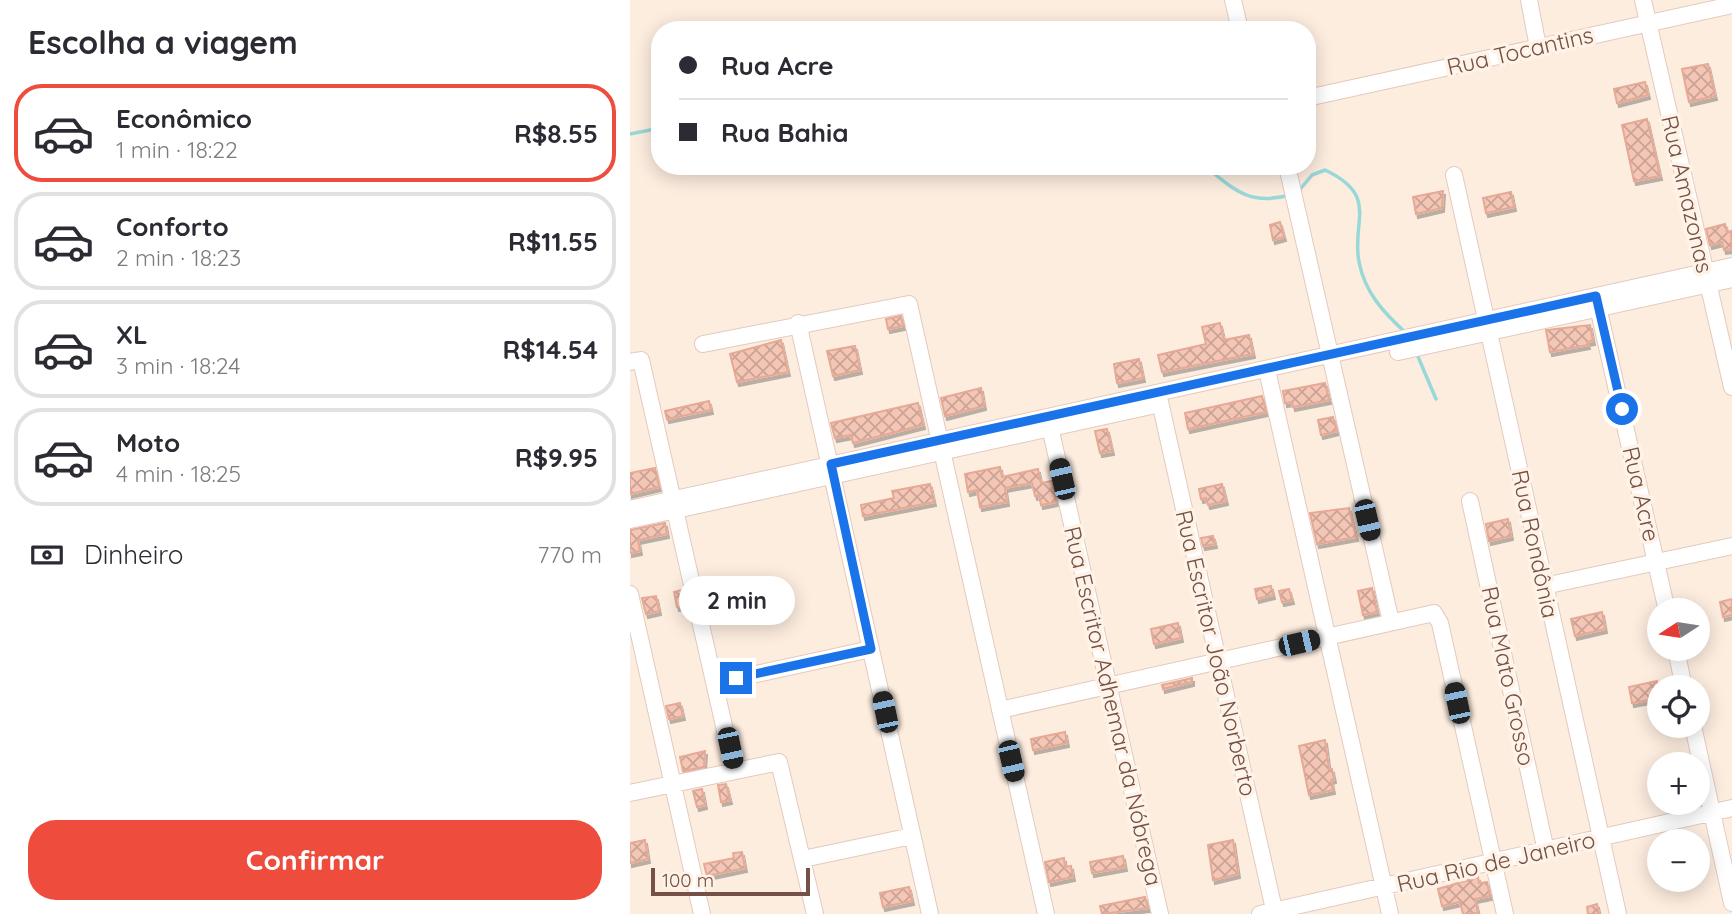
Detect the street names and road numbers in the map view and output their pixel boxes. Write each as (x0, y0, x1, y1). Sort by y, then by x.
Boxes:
street label: Rua Tocantins (1444, 20, 1596, 81)
street label: Rua Amazonas (1655, 112, 1720, 276)
street label: Rua Acre (1616, 444, 1666, 544)
street label: Rua Rondônia (1506, 467, 1565, 621)
street label: Rua Escritor João Norberto (1169, 507, 1264, 799)
street label: Rua Escritor Adhemar da Nóbrega (1058, 523, 1169, 888)
street label: Rua Mato Grosso (1475, 583, 1542, 768)
street label: Rua Rio de Janeiro (1394, 825, 1598, 898)

